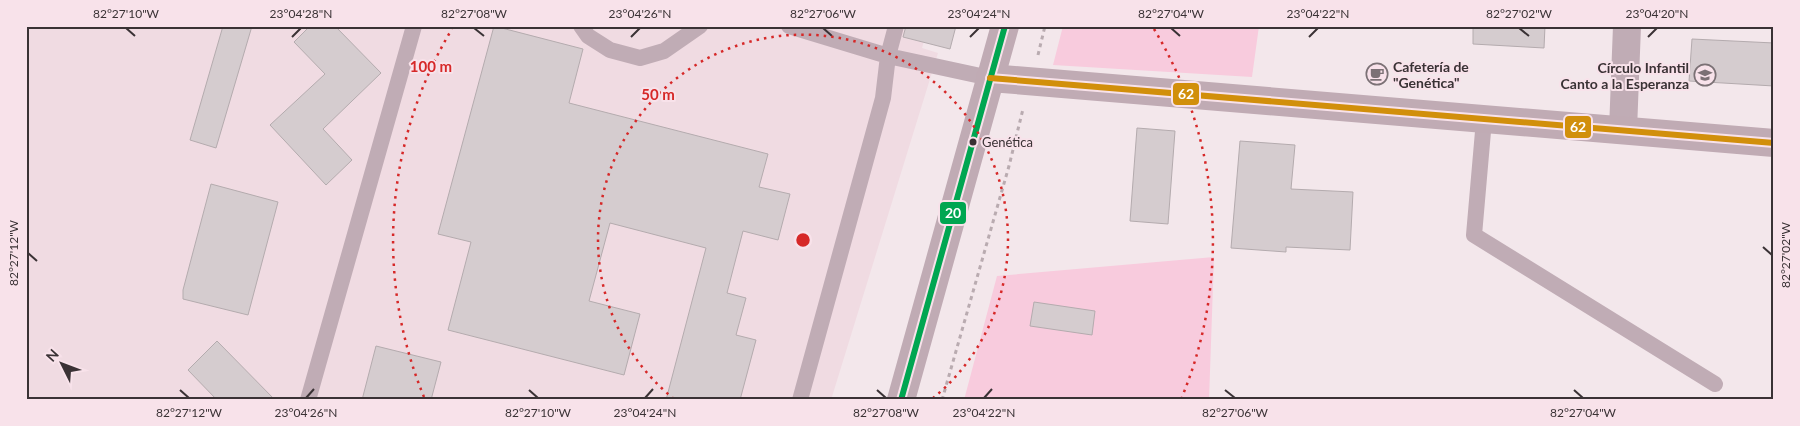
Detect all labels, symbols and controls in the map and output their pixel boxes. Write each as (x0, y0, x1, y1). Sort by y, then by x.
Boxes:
text: 82°27'10"W (93, 6, 160, 21)
text: 23°04'28"N (270, 6, 332, 21)
text: 82°27'08"W (441, 6, 508, 21)
text: 23°04'26"N (609, 6, 671, 21)
text: 82°27'06"W (790, 6, 857, 21)
text: 23°04'24"N (948, 6, 1010, 21)
text: 82°27'04"W (1138, 6, 1205, 21)
text: 23°04'22"N (1287, 6, 1349, 21)
text: 82°27'02"W (1486, 6, 1553, 21)
text: 23°04'20"N (1626, 6, 1688, 21)
text: 100 m (410, 57, 452, 75)
place label: Cafetería de "Genética" (1393, 58, 1469, 91)
place label: Círculo Infantil Canto a la Esperanza (1561, 59, 1689, 92)
cafe icon: Cafetería de "Genética" (1365, 62, 1389, 86)
school or university icon: Círculo Infantil Canto a la Esperanza (1693, 63, 1717, 87)
line badge: 62 (1172, 82, 1200, 106)
text: 50 m (641, 85, 675, 103)
text: 62 (1178, 85, 1194, 102)
line badge: 62 (1564, 115, 1592, 139)
text: 62 (1570, 118, 1586, 135)
place label: Genética (982, 134, 1033, 150)
marker: Genética (968, 137, 978, 147)
line badge: 20 (939, 201, 967, 225)
text: 20 (945, 204, 961, 221)
text: 82°27'12"W (6, 219, 21, 286)
text: 82°27'02"W (1778, 221, 1793, 288)
centre of rings (794, 231, 812, 249)
north arrow (38, 338, 88, 388)
text: N (42, 345, 62, 365)
text: 82°27'12"W (156, 405, 223, 420)
text: 23°04'26"N (275, 405, 337, 420)
text: 82°27'10"W (505, 405, 572, 420)
text: 23°04'24"N (614, 405, 676, 420)
text: 82°27'08"W (853, 405, 920, 420)
text: 23°04'22"N (953, 405, 1015, 420)
text: 82°27'06"W (1202, 405, 1269, 420)
text: 82°27'04"W (1550, 405, 1617, 420)

